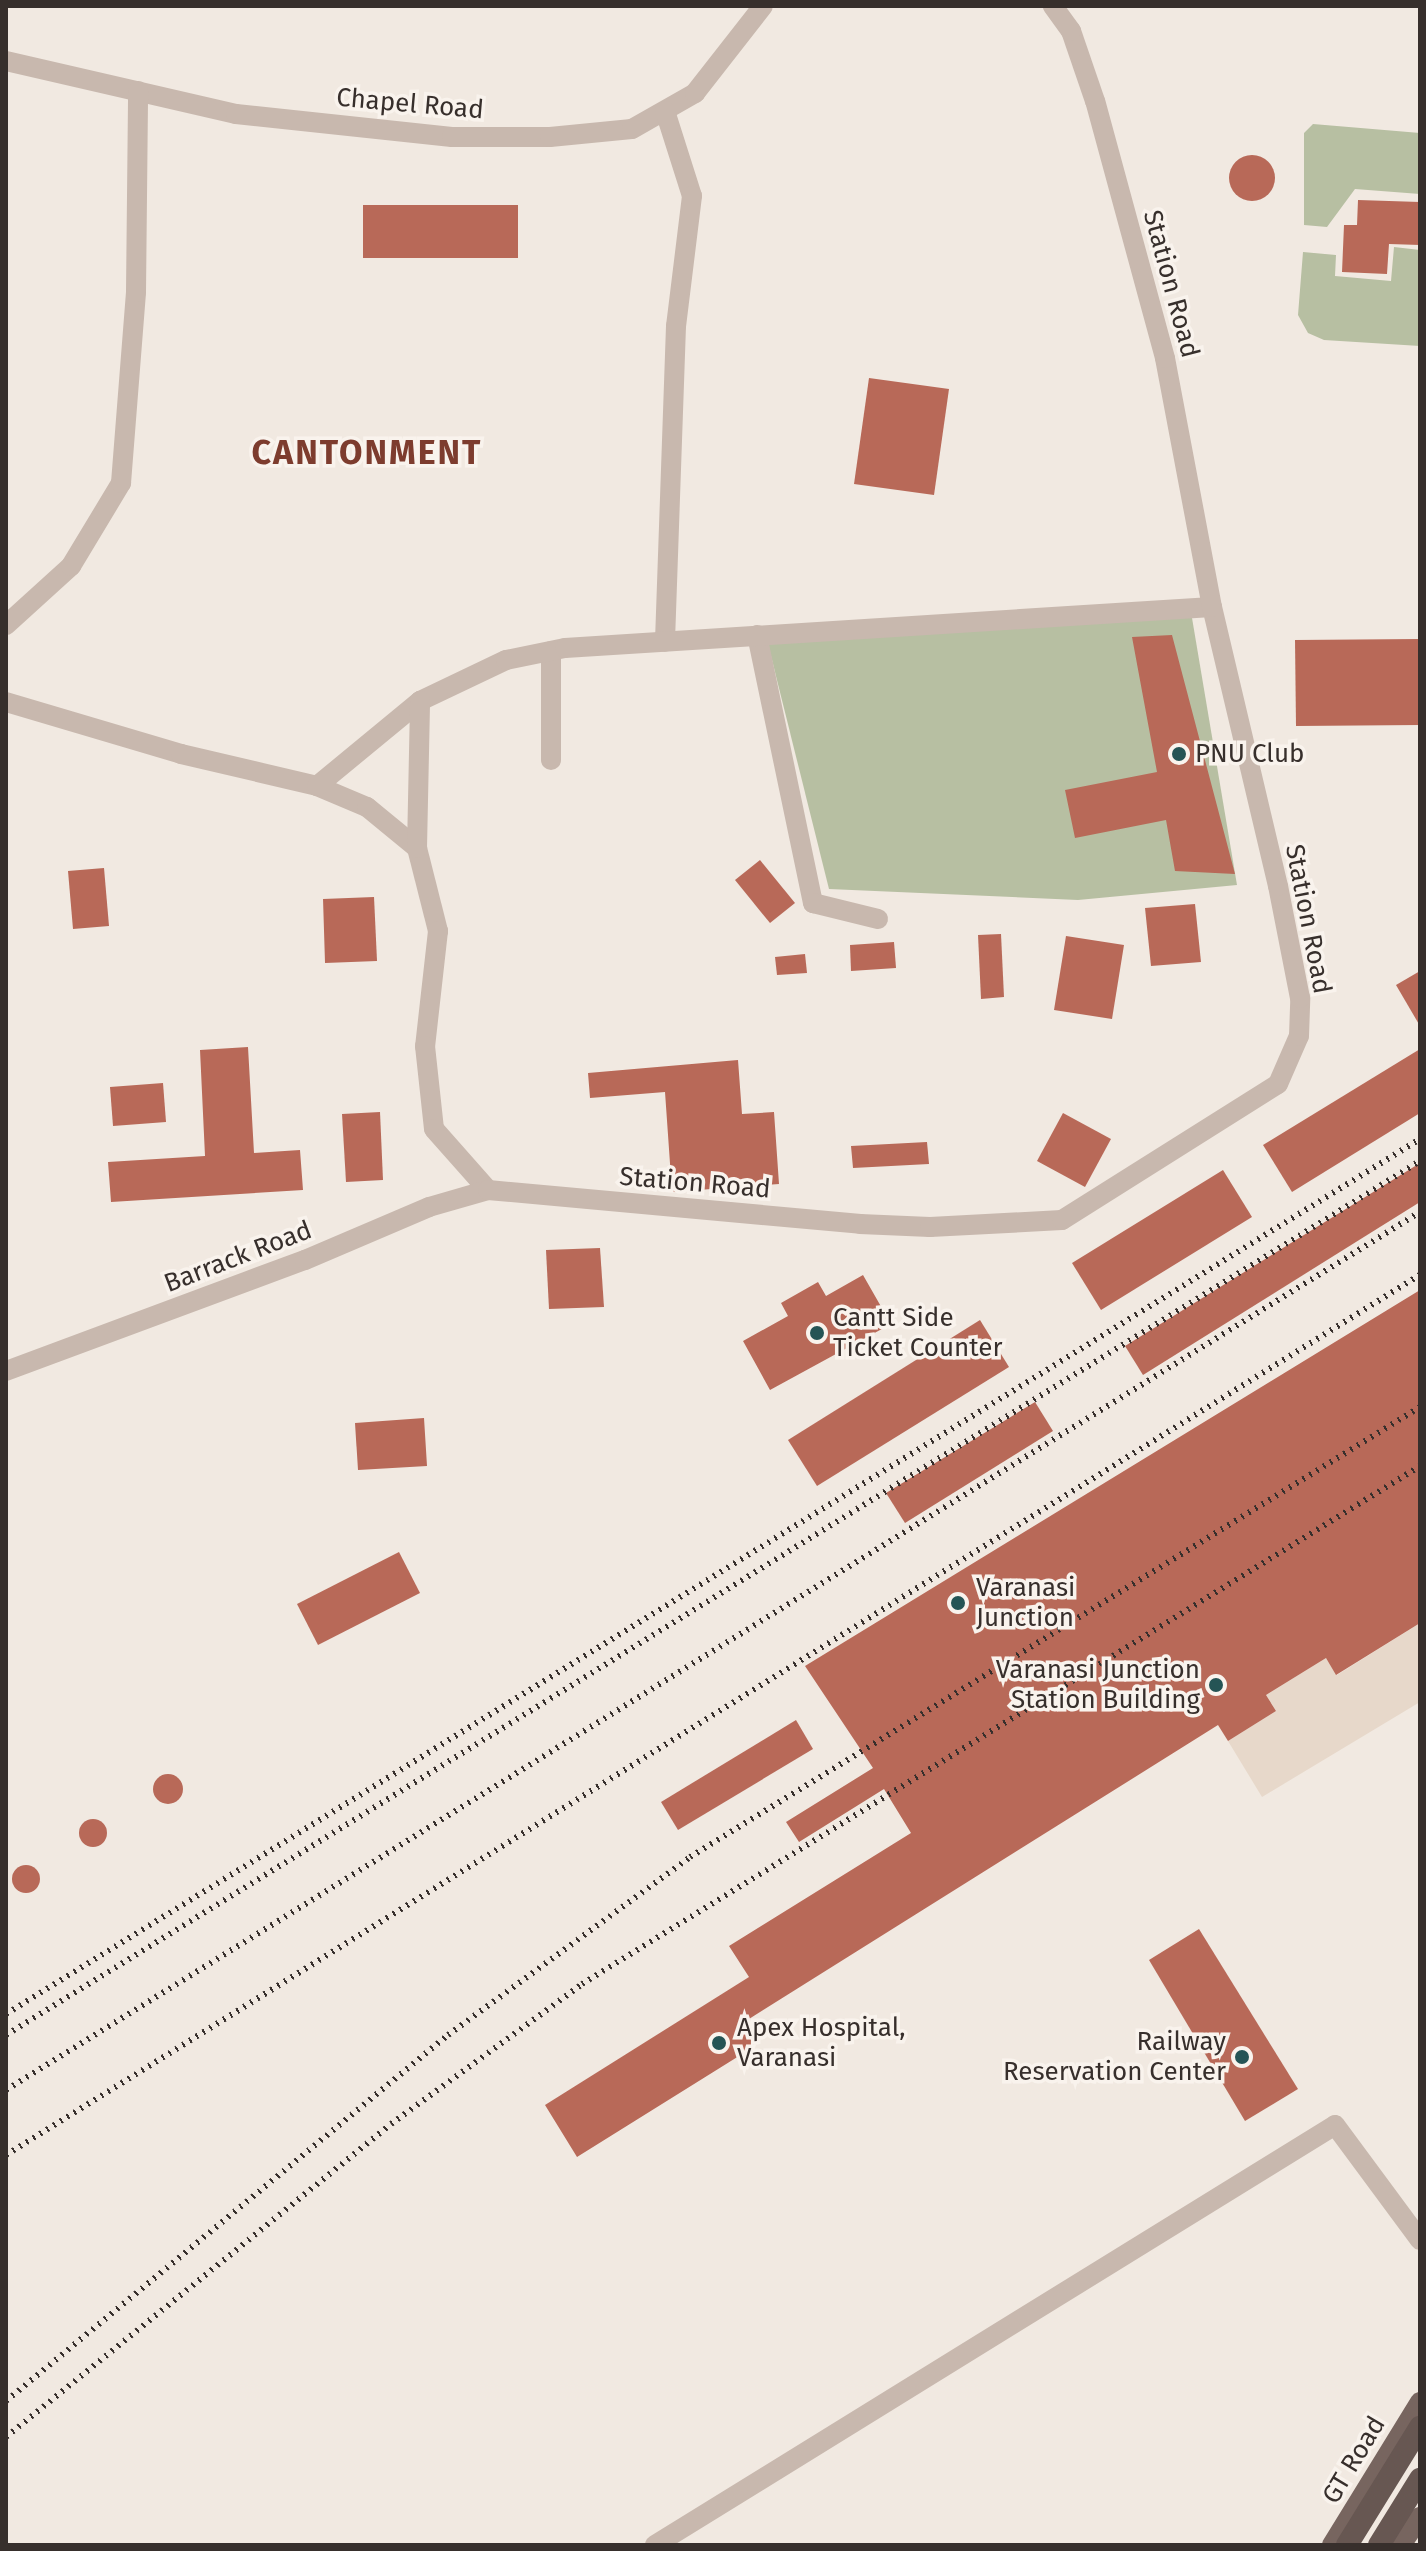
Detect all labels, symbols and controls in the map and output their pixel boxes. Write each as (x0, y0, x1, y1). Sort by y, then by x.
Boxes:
street label: Chapel Road (335, 82, 485, 126)
street label: Station Road (1136, 207, 1206, 361)
district label: CANTONMENT (252, 433, 482, 473)
place label: PNU Club (1195, 738, 1304, 770)
marker: PNU Club (1170, 745, 1188, 763)
street label: Station Road (1278, 842, 1338, 996)
street label: Station Road (618, 1161, 772, 1205)
street label: Barrack Road (160, 1215, 316, 1299)
place label: Cantt Side Ticket Counter (833, 1302, 1003, 1364)
marker: Cantt Side Ticket Counter (808, 1324, 826, 1342)
place label: Varanasi Junction (976, 1572, 1075, 1634)
marker: Varanasi Junction (947, 1592, 969, 1614)
place label: Varanasi Junction Station Building (996, 1654, 1200, 1716)
marker: Varanasi Junction Station Building (1207, 1676, 1225, 1694)
place label: Apex Hospital, Varanasi (737, 2012, 906, 2074)
place label: Railway Reservation Center (1003, 2026, 1226, 2088)
marker: Apex Hospital, Varanasi (708, 2032, 730, 2054)
marker: Railway Reservation Center (1233, 2048, 1251, 2066)
street label: GT Road (1316, 2411, 1392, 2509)

